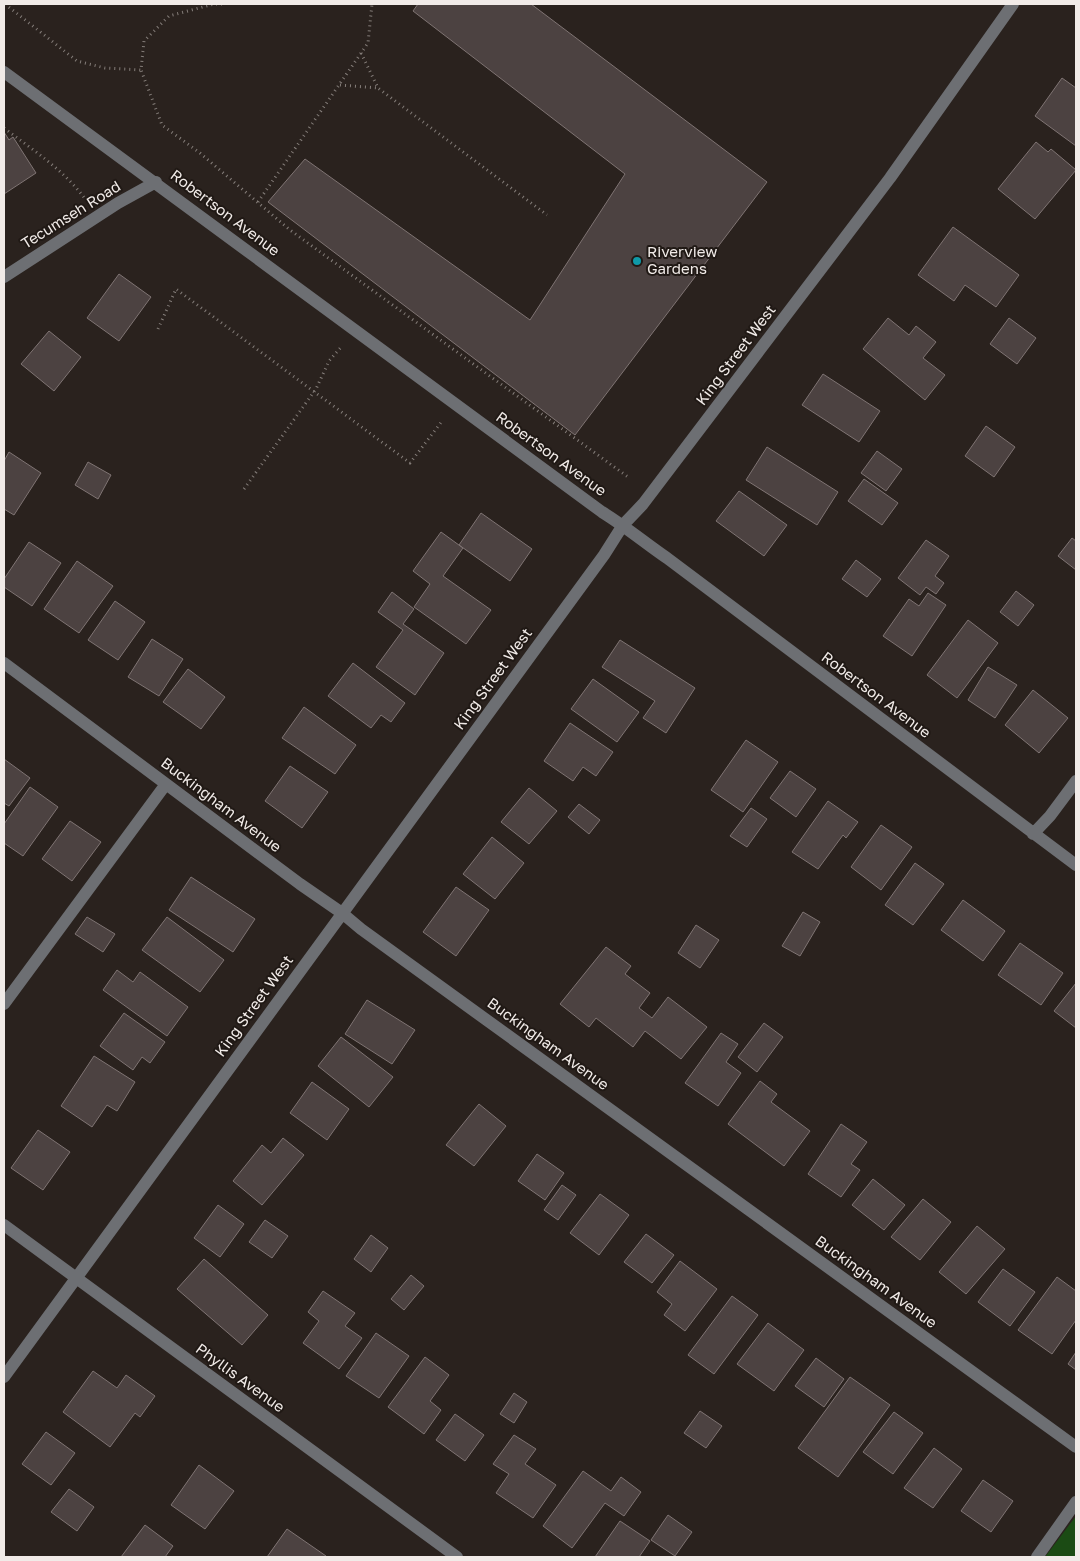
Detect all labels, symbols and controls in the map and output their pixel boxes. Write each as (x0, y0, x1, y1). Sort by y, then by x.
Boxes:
street label: Robertson Avenue (167, 165, 284, 259)
street label: Tecumseh Road (18, 176, 123, 252)
place label: Riverview Gardens (647, 242, 717, 277)
marker: Riverview Gardens (631, 255, 643, 267)
street label: King Street West (692, 301, 779, 408)
street label: Robertson Avenue (493, 407, 611, 499)
street label: King Street West (449, 624, 535, 733)
street label: Robertson Avenue (818, 647, 935, 741)
street label: Buckingham Avenue (158, 753, 286, 855)
street label: King Street West (210, 951, 296, 1060)
street label: Buckingham Avenue (484, 993, 613, 1094)
street label: Buckingham Avenue (812, 1231, 941, 1332)
street label: Phyllis Avenue (193, 1339, 289, 1416)

